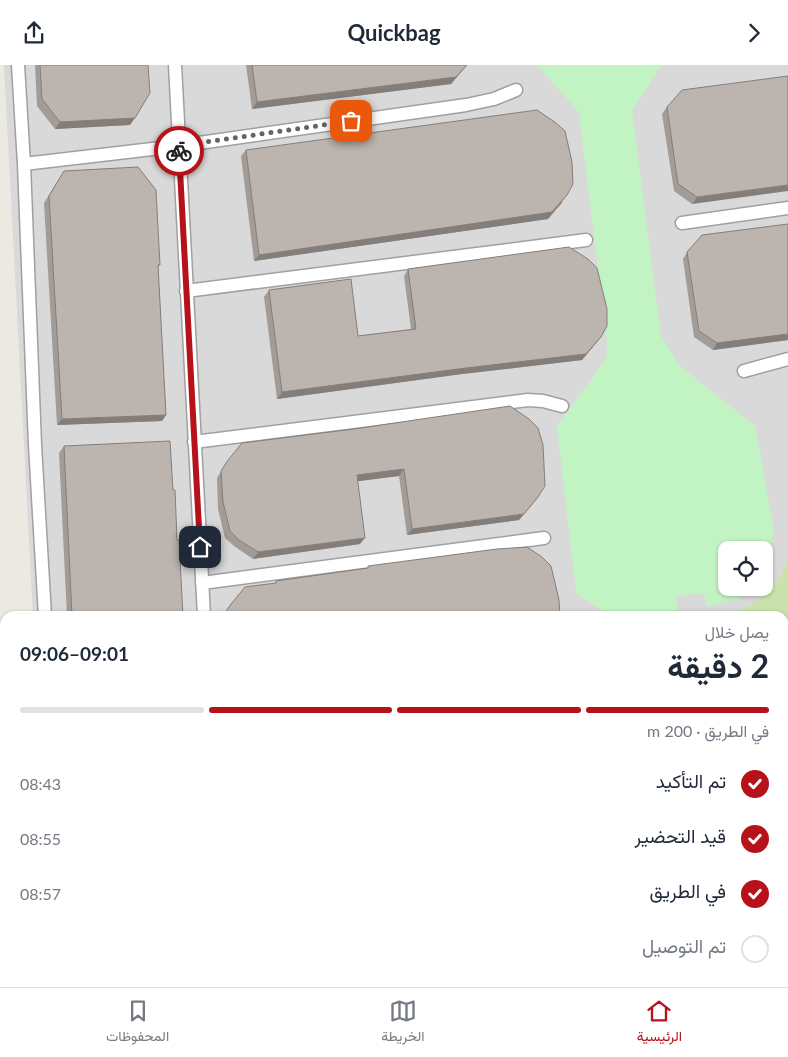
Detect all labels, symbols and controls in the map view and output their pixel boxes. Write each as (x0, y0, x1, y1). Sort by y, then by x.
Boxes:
icon: share (20, 19, 48, 47)
text: Quickbag (347, 19, 441, 46)
icon: forward (740, 19, 768, 47)
pin (330, 100, 372, 142)
icon: bag (337, 107, 365, 135)
courier (154, 126, 204, 176)
icon: bike (165, 137, 193, 165)
pin (179, 526, 221, 568)
icon: home (186, 533, 214, 561)
map controls (718, 541, 773, 596)
button: locate (718, 541, 773, 596)
text: يصل خلال (705, 622, 769, 641)
text: 09:01–09:06 (20, 642, 129, 665)
text: 2 دقيقة (667, 646, 769, 685)
text: في الطريق · 200 m (647, 721, 769, 740)
text: تم التأكيد (656, 769, 726, 792)
icon: check (741, 770, 769, 798)
text: 08:43 (20, 774, 61, 793)
text: قيد التحضير (635, 824, 726, 847)
icon: check (741, 825, 769, 853)
text: 08:55 (20, 829, 61, 848)
text: في الطريق (650, 879, 726, 902)
icon: check (741, 880, 769, 908)
text: 08:57 (20, 884, 61, 903)
text: تم التوصيل (642, 934, 726, 957)
tab: المحفوظات (106, 997, 169, 1049)
tab: الخريطة (381, 997, 425, 1049)
tab: الرئيسية (637, 997, 682, 1049)

